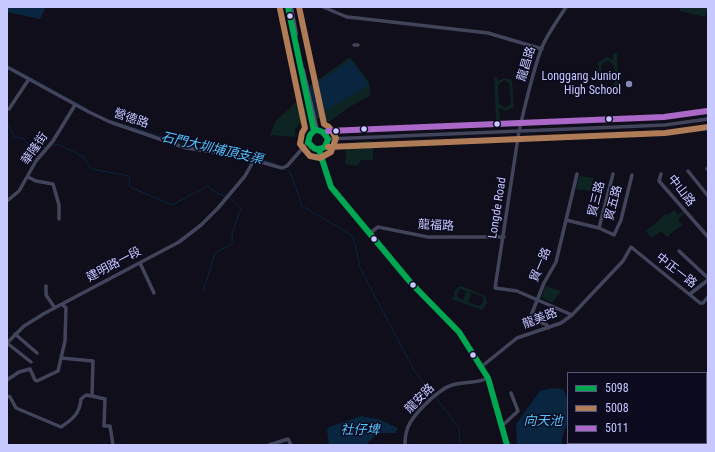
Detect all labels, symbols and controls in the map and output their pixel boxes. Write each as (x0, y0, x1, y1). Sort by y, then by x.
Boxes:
unlabelled marker (285, 11, 295, 21)
street label: 龍昌路 (515, 45, 539, 83)
place label: Longgang Junior High School (542, 70, 621, 98)
marker: Longgang Junior High School (624, 79, 634, 89)
street label: 營德路 (112, 106, 150, 132)
unlabelled marker (604, 114, 614, 124)
unlabelled marker (492, 119, 502, 129)
unlabelled marker (359, 124, 369, 134)
unlabelled marker (331, 126, 341, 136)
street label: 華隆街 (19, 130, 51, 168)
water label: 石門大圳埔頂支渠 (160, 130, 264, 168)
street label: 中山路 (664, 172, 698, 210)
street label: Longde Road (486, 176, 510, 240)
street label: 貿三路 (586, 180, 608, 218)
street label: 貿五路 (602, 184, 626, 222)
street label: 龍福路 (418, 218, 454, 234)
unlabelled marker (369, 234, 379, 244)
street label: 建明路一段 (84, 245, 144, 285)
street label: 貿一路 (527, 246, 555, 284)
street label: 中正一路 (653, 251, 699, 291)
unlabelled marker (408, 280, 418, 290)
street label: 龍美路 (521, 306, 559, 332)
unlabelled marker (468, 350, 478, 360)
legend (567, 372, 707, 444)
street label: 龍安路 (402, 381, 438, 417)
text: 5098 (605, 381, 629, 395)
text: 5008 (605, 401, 629, 415)
water label: 向天池 (524, 414, 562, 430)
text: 5011 (605, 421, 629, 435)
water label: 社仔埤 (341, 423, 379, 439)

